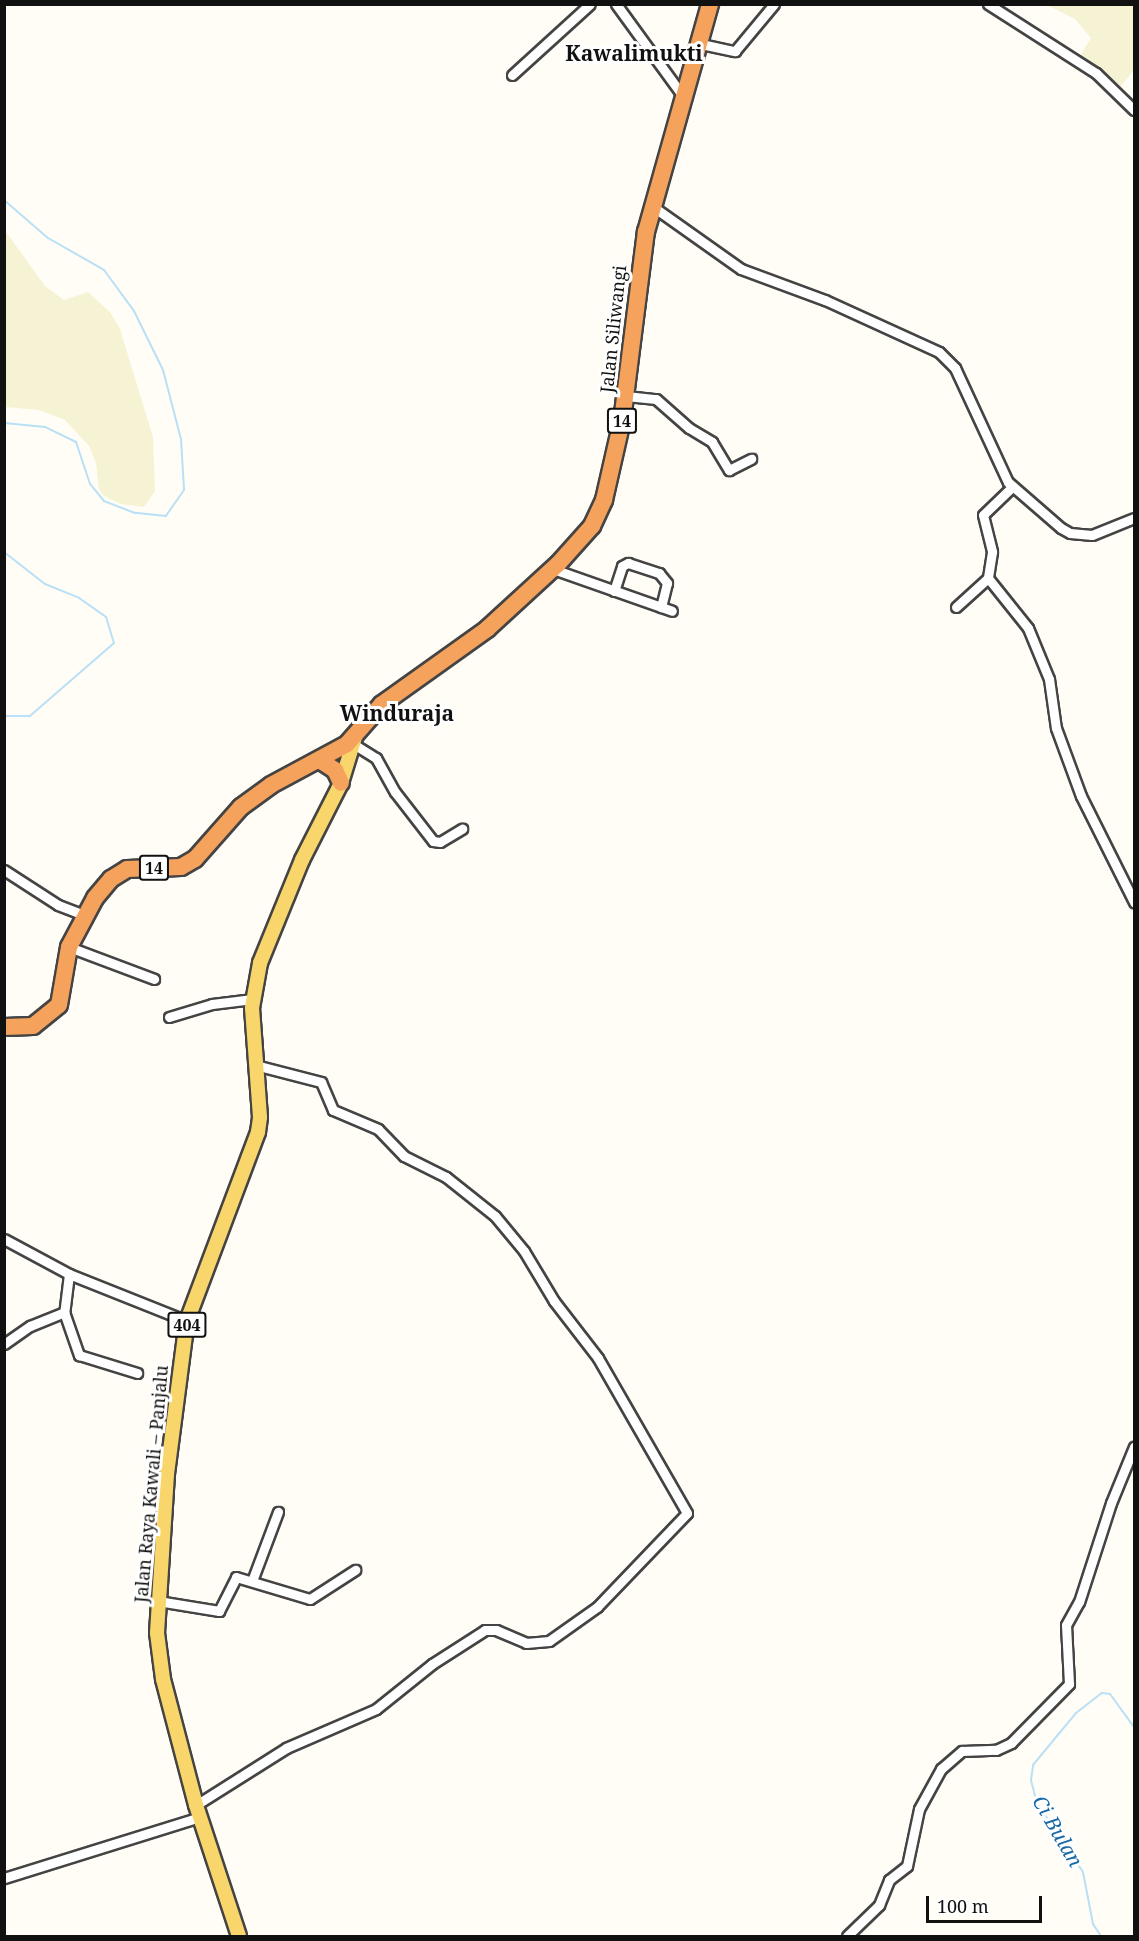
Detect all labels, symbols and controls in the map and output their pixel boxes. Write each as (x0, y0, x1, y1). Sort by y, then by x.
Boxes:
district label: Kawalimukti (565, 40, 703, 66)
street label: Jalan Siliwangi (596, 264, 630, 394)
road number: 14 (606, 408, 638, 434)
district label: Winduraja (340, 700, 454, 726)
road number: 14 (138, 855, 170, 881)
road number: 404 (166, 1312, 208, 1338)
street label: Jalan Raya Kawali – Panjalu (130, 1364, 172, 1604)
water label: Ci Bulan (1028, 1791, 1088, 1871)
scale bar (929, 1884, 1044, 1922)
text: 100 m (937, 1894, 989, 1918)

